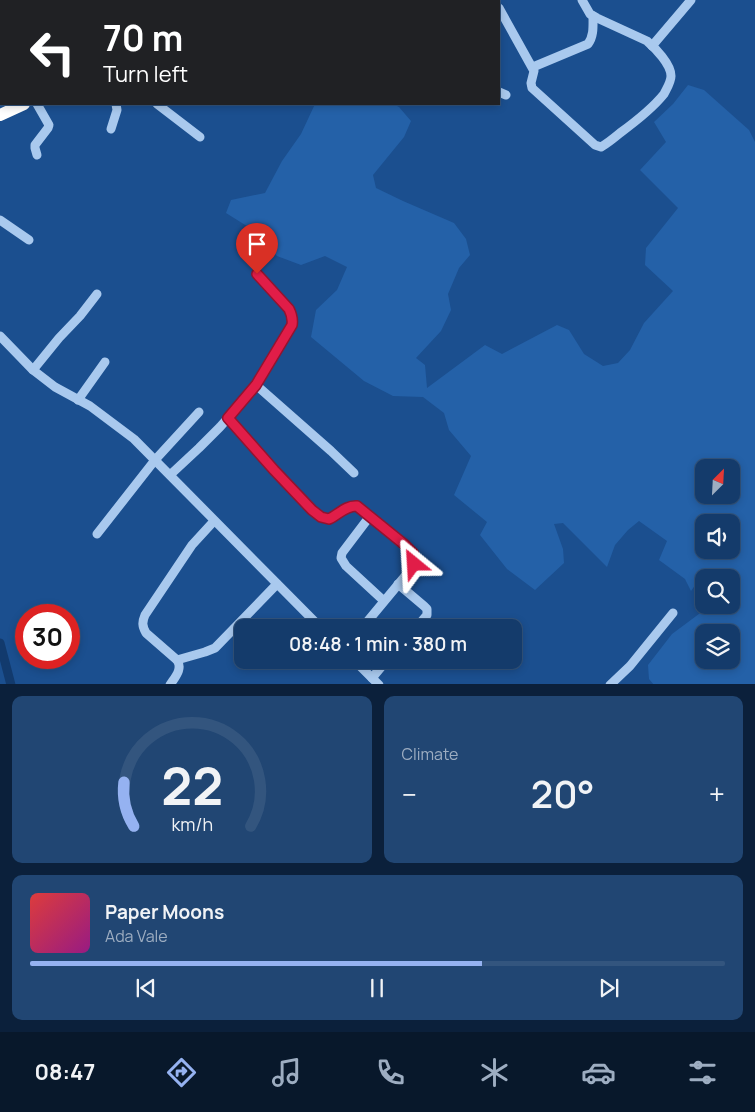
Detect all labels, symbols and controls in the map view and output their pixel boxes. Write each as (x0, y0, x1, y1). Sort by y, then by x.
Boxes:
text: 70 m (103, 14, 183, 62)
icon: left (20, 20, 85, 85)
text: Turn left (103, 59, 188, 89)
pin (236, 223, 278, 274)
icon: arrive (243, 230, 271, 258)
north arrow (695, 459, 740, 504)
map controls (695, 459, 740, 669)
button: sound (695, 514, 740, 559)
position arrow (387, 537, 439, 589)
button: search (695, 569, 740, 614)
speed limit sign: 30 (15, 604, 80, 669)
button: layers (695, 624, 740, 669)
text: 08:48 · 1 min · 380 m (289, 631, 467, 657)
text: Climate (402, 743, 458, 765)
text: 22 (161, 750, 223, 821)
text: 20° (531, 767, 595, 819)
text: − (402, 775, 417, 813)
text: + (709, 775, 725, 813)
text: km/h (171, 812, 213, 836)
text: Paper Moons (105, 899, 224, 925)
text: Ada Vale (105, 925, 168, 947)
icon: previous (132, 974, 160, 1002)
icon: pause (363, 974, 391, 1002)
icon: next (595, 974, 623, 1002)
icon: directions (164, 1055, 199, 1090)
icon: music (269, 1055, 304, 1090)
icon: phone (373, 1055, 408, 1090)
icon: climate (477, 1055, 512, 1090)
icon: car (581, 1055, 616, 1090)
icon: filters (685, 1055, 720, 1090)
text: 08:47 (35, 1057, 95, 1087)

